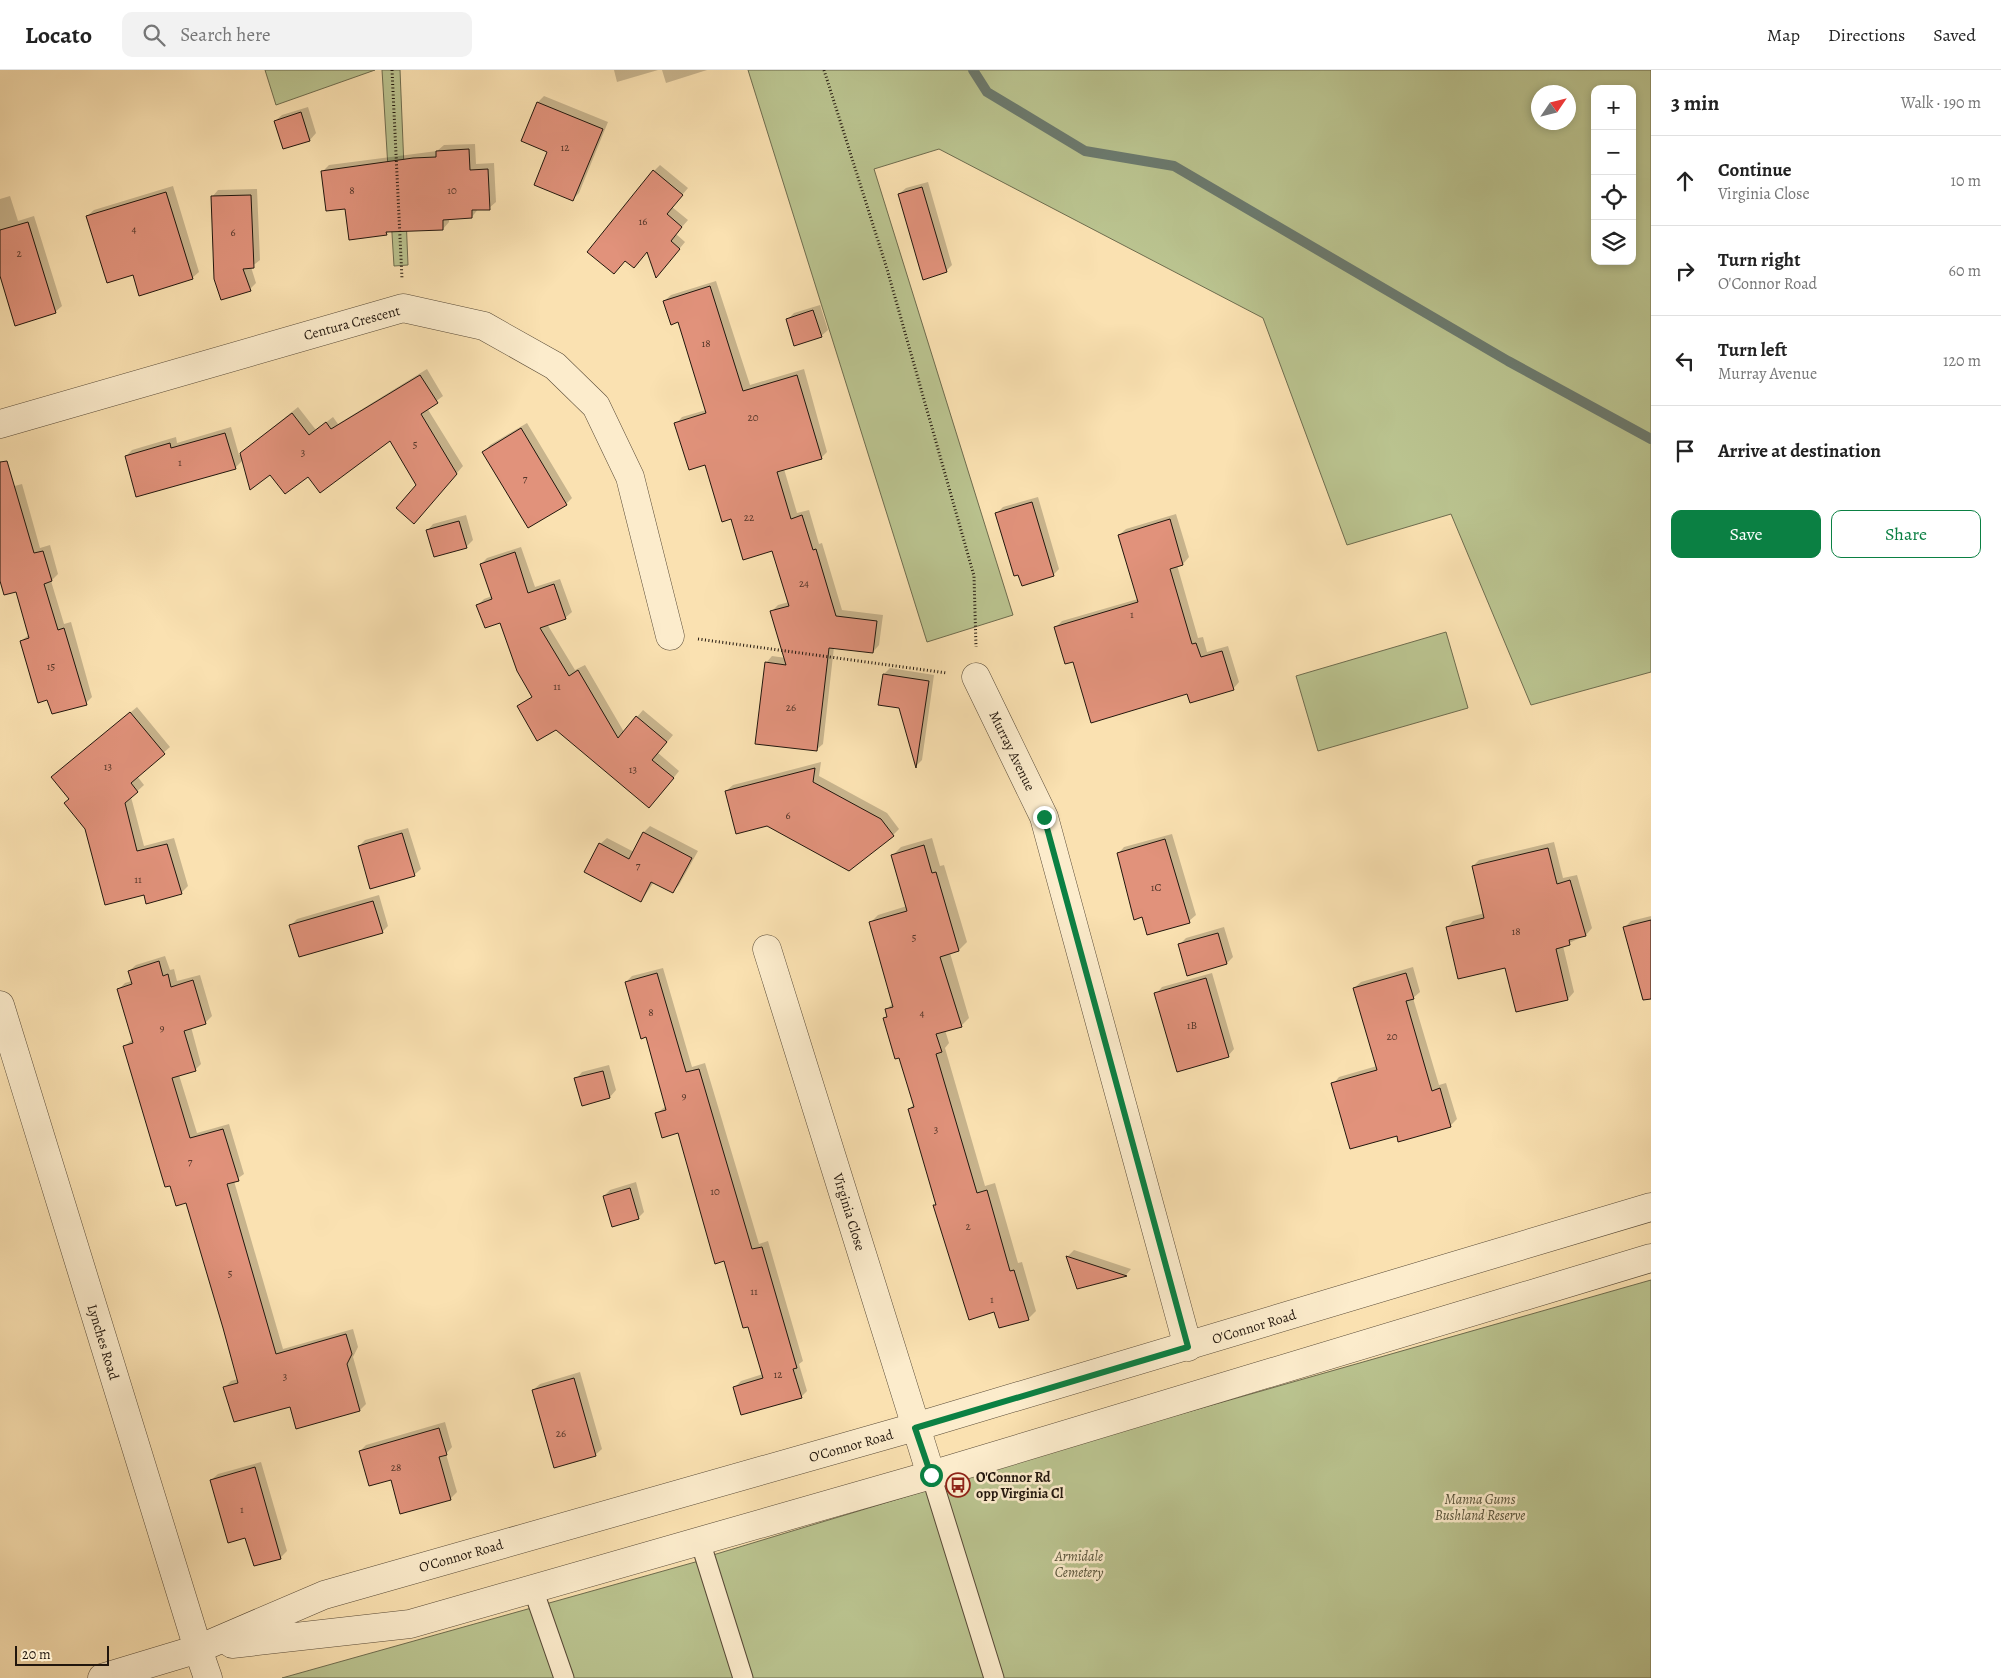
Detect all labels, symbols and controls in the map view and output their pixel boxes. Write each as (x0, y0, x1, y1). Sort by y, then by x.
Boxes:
search box (122, 12, 472, 57)
text: Locato (25, 19, 92, 51)
icon: search (140, 21, 168, 49)
text: Search here (180, 22, 271, 48)
text: Map (1767, 23, 1800, 47)
text: Directions (1828, 23, 1905, 47)
text: Saved (1933, 23, 1976, 47)
north arrow (1531, 85, 1576, 130)
map controls (1591, 85, 1636, 265)
button: + (1591, 85, 1636, 130)
text: 3 min (1671, 89, 1719, 117)
text: Walk · 190 m (1901, 92, 1981, 114)
button: − (1591, 130, 1636, 175)
house number: 12 (561, 140, 570, 155)
text: Continue (1718, 157, 1792, 183)
icon: ahead (1671, 167, 1699, 195)
text: 10 m (1951, 170, 1981, 192)
button: locate (1591, 175, 1636, 220)
house number: 8 (349, 183, 355, 198)
house number: 10 (447, 183, 457, 198)
text: Virginia Close (1718, 183, 1810, 205)
house number: 16 (639, 214, 647, 229)
button: layers (1591, 220, 1636, 265)
house number: 4 (132, 222, 137, 237)
house number: 6 (230, 225, 236, 240)
house number: 2 (16, 246, 22, 261)
text: Turn right (1718, 247, 1800, 273)
icon: right (1671, 257, 1699, 285)
text: 60 m (1949, 260, 1981, 282)
text: O'Connor Road (1718, 273, 1817, 295)
street label: Centura Crescent (302, 301, 403, 345)
house number: 18 (701, 336, 711, 351)
text: Turn left (1718, 337, 1787, 363)
icon: left (1671, 347, 1699, 375)
text: 120 m (1943, 350, 1981, 372)
text: Murray Avenue (1718, 363, 1817, 385)
house number: 20 (747, 410, 759, 425)
house number: 5 (413, 437, 418, 452)
icon: arrive (1671, 437, 1699, 465)
text: Arrive at destination (1718, 438, 1881, 464)
house number: 3 (301, 445, 305, 460)
house number: 1 (178, 455, 182, 470)
house number: 7 (523, 471, 528, 486)
house number: 22 (744, 510, 754, 525)
button: Save (1671, 510, 1821, 558)
button: Share (1831, 510, 1981, 558)
house number: 24 (799, 576, 809, 591)
house number: 1 (1130, 607, 1134, 622)
house number: 15 (47, 659, 56, 674)
house number: 11 (553, 679, 561, 694)
house number: 26 (786, 700, 796, 715)
street label: Murray Avenue (984, 708, 1040, 794)
house number: 13 (104, 759, 112, 774)
house number: 13 (629, 762, 637, 777)
route end (1033, 806, 1056, 829)
house number: 6 (785, 808, 791, 823)
house number: 7 (636, 858, 641, 873)
house number: 11 (134, 872, 142, 887)
house number: 1C (1151, 880, 1161, 895)
house number: 18 (1511, 924, 1521, 939)
house number: 5 (912, 930, 917, 945)
house number: 8 (648, 1005, 654, 1020)
house number: 4 (920, 1006, 925, 1021)
house number: 1B (1187, 1018, 1197, 1033)
house number: 9 (159, 1020, 165, 1035)
house number: 20 (1386, 1029, 1398, 1044)
house number: 9 (681, 1088, 687, 1103)
house number: 3 (934, 1122, 938, 1137)
house number: 7 (188, 1154, 193, 1169)
street label: Virginia Close (828, 1170, 870, 1253)
house number: 10 (710, 1184, 720, 1199)
house number: 2 (965, 1219, 971, 1234)
house number: 5 (228, 1266, 233, 1281)
house number: 11 (750, 1284, 758, 1299)
house number: 1 (990, 1292, 994, 1307)
street label: Lynches Road (83, 1302, 124, 1383)
street label: O'Connor Road (1210, 1305, 1299, 1349)
house number: 12 (774, 1367, 783, 1382)
house number: 3 (283, 1369, 287, 1384)
street label: O'Connor Road (807, 1425, 896, 1467)
house number: 26 (556, 1426, 566, 1441)
house number: 28 (391, 1460, 401, 1475)
route start (920, 1464, 943, 1487)
place label: O'Connor Rd opp Virginia Cl (976, 1468, 1064, 1503)
bus stop icon: O'Connor Rd opp Virginia Cl (945, 1472, 971, 1498)
park label: Manna Gums Bushland Reserve (1435, 1490, 1525, 1525)
house number: 1 (240, 1502, 244, 1517)
street label: O'Connor Road (417, 1535, 506, 1577)
park label: Armidale Cemetery (1054, 1547, 1103, 1582)
scale bar (15, 1643, 109, 1666)
text: 20 m (22, 1645, 51, 1664)

